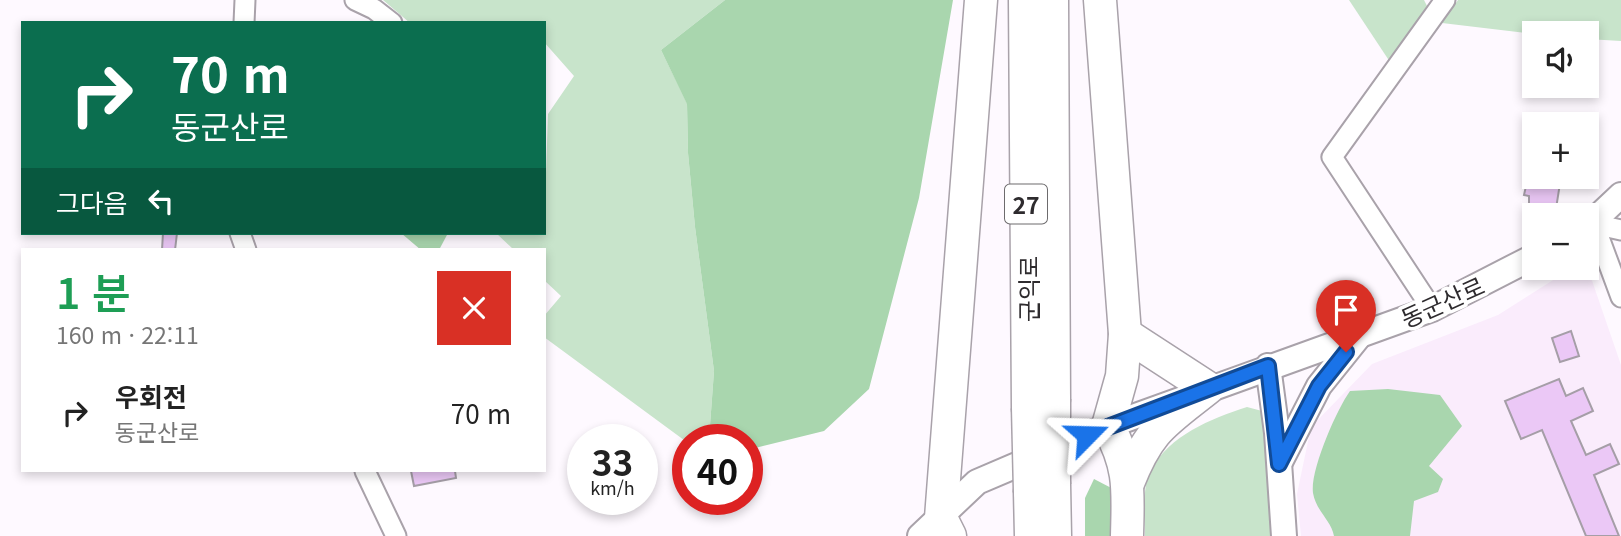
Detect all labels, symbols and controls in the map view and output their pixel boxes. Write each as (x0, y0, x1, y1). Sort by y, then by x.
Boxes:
map controls (1522, 21, 1599, 280)
button: sound (1522, 21, 1599, 98)
text: 70 m (171, 36, 290, 107)
icon: right (56, 49, 147, 140)
text: 동군산로 (171, 102, 289, 148)
button: + (1522, 112, 1599, 189)
icon: left (142, 182, 180, 220)
text: 그다음 (56, 183, 128, 220)
road number: 27 (1005, 184, 1047, 224)
button: − (1522, 203, 1599, 280)
street label: 군익로 (1010, 256, 1045, 322)
text: 1 분 (56, 260, 131, 321)
street label: 동군산로 (1395, 267, 1489, 335)
button: close (437, 271, 511, 345)
pin (1316, 280, 1376, 352)
icon: arrive (1327, 291, 1365, 329)
text: 160 m · 22:11 (56, 317, 199, 351)
text: 우회전 (115, 377, 187, 414)
icon: right (56, 394, 94, 432)
text: 70 m (451, 394, 511, 431)
position arrow (1050, 398, 1124, 472)
text: 동군산로 (115, 414, 200, 448)
speed limit sign: 40 (672, 424, 763, 515)
text: 33 (592, 435, 633, 486)
text: km/h (590, 474, 635, 500)

